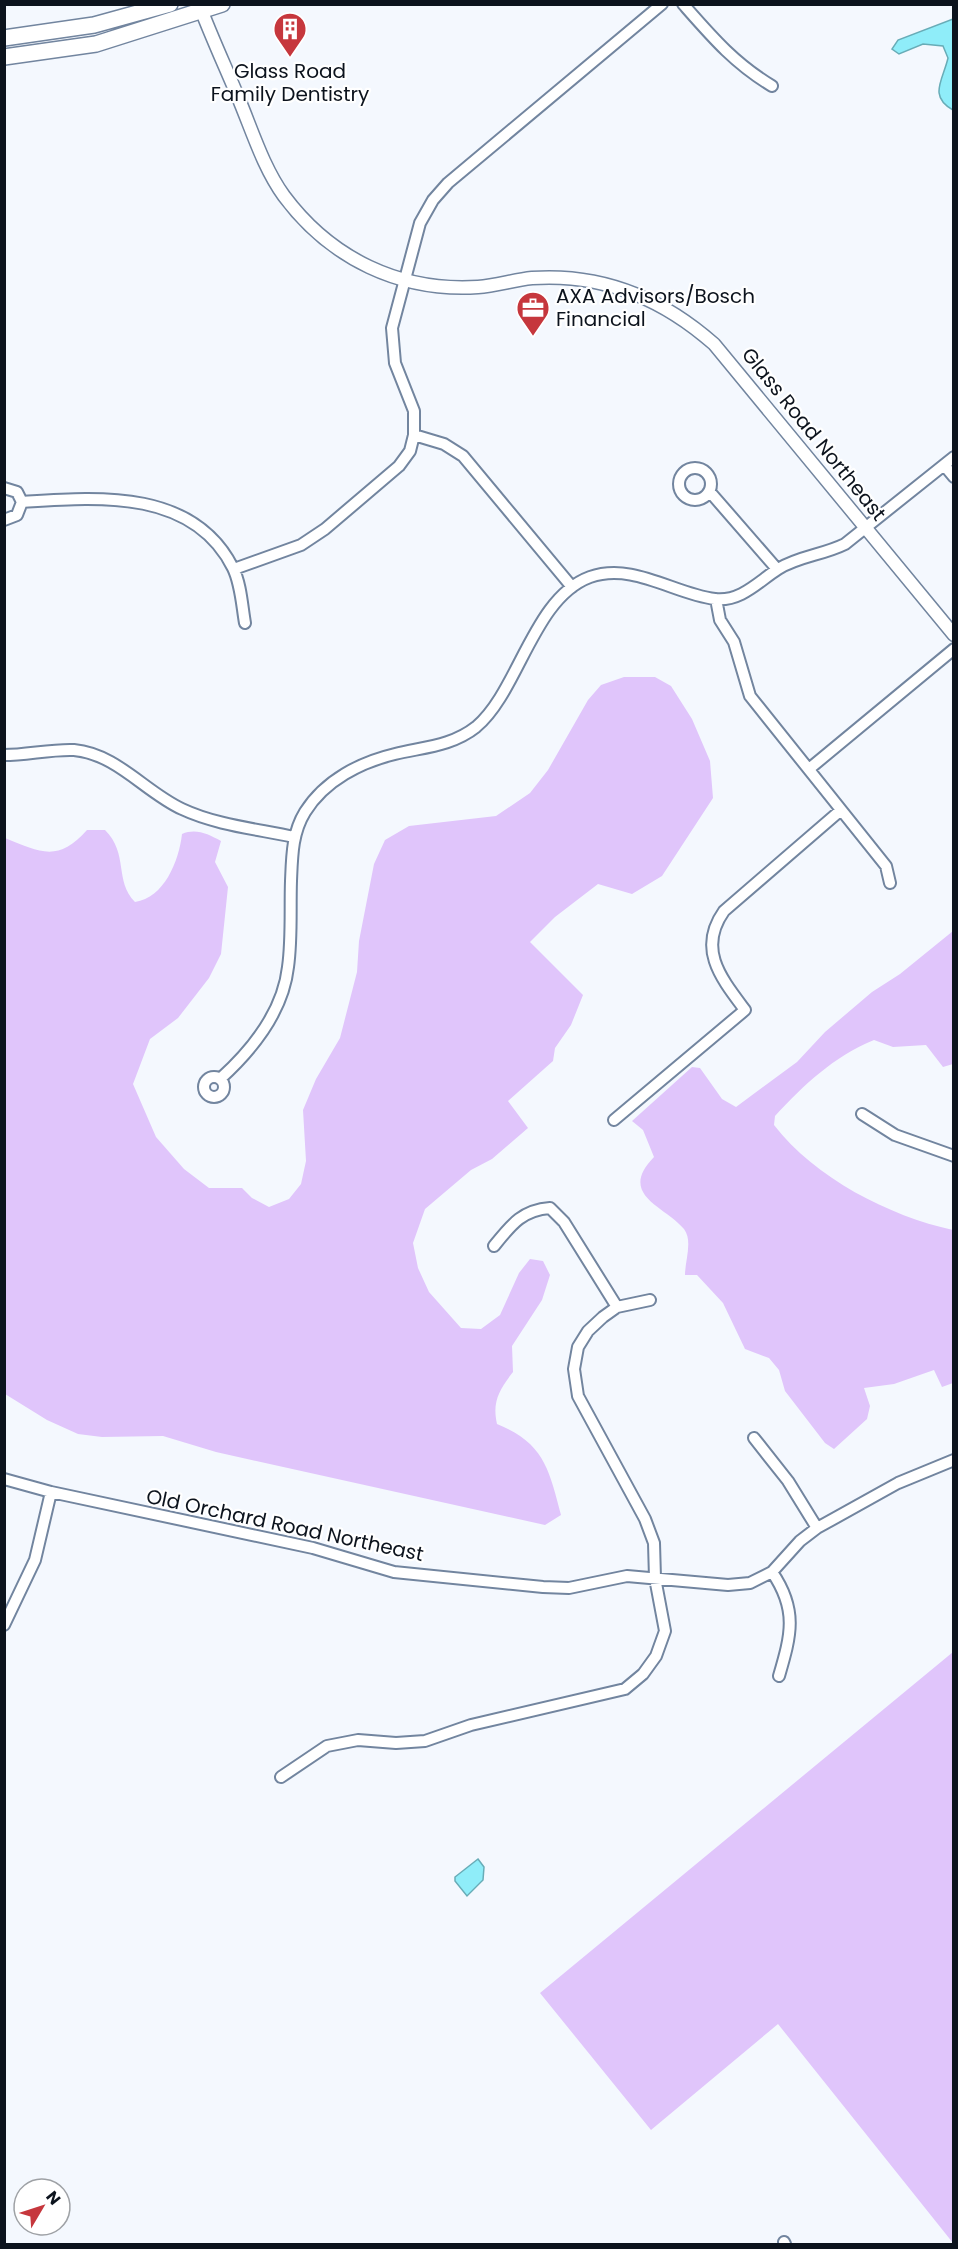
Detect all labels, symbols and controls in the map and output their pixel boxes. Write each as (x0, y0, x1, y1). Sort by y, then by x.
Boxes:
building icon: Glass Road Family Dentistry (272, 11, 308, 58)
place label: Glass Road Family Dentistry (211, 57, 369, 108)
place label: AXA Advisors/Bosch Financial (556, 282, 755, 333)
office icon: AXA Advisors/Bosch Financial (515, 290, 551, 337)
street label: Glass Road Northeast (735, 341, 893, 527)
street label: Old Orchard Road Northeast (144, 1482, 426, 1568)
north arrow (12, 2177, 72, 2237)
text: N (41, 2186, 66, 2210)

